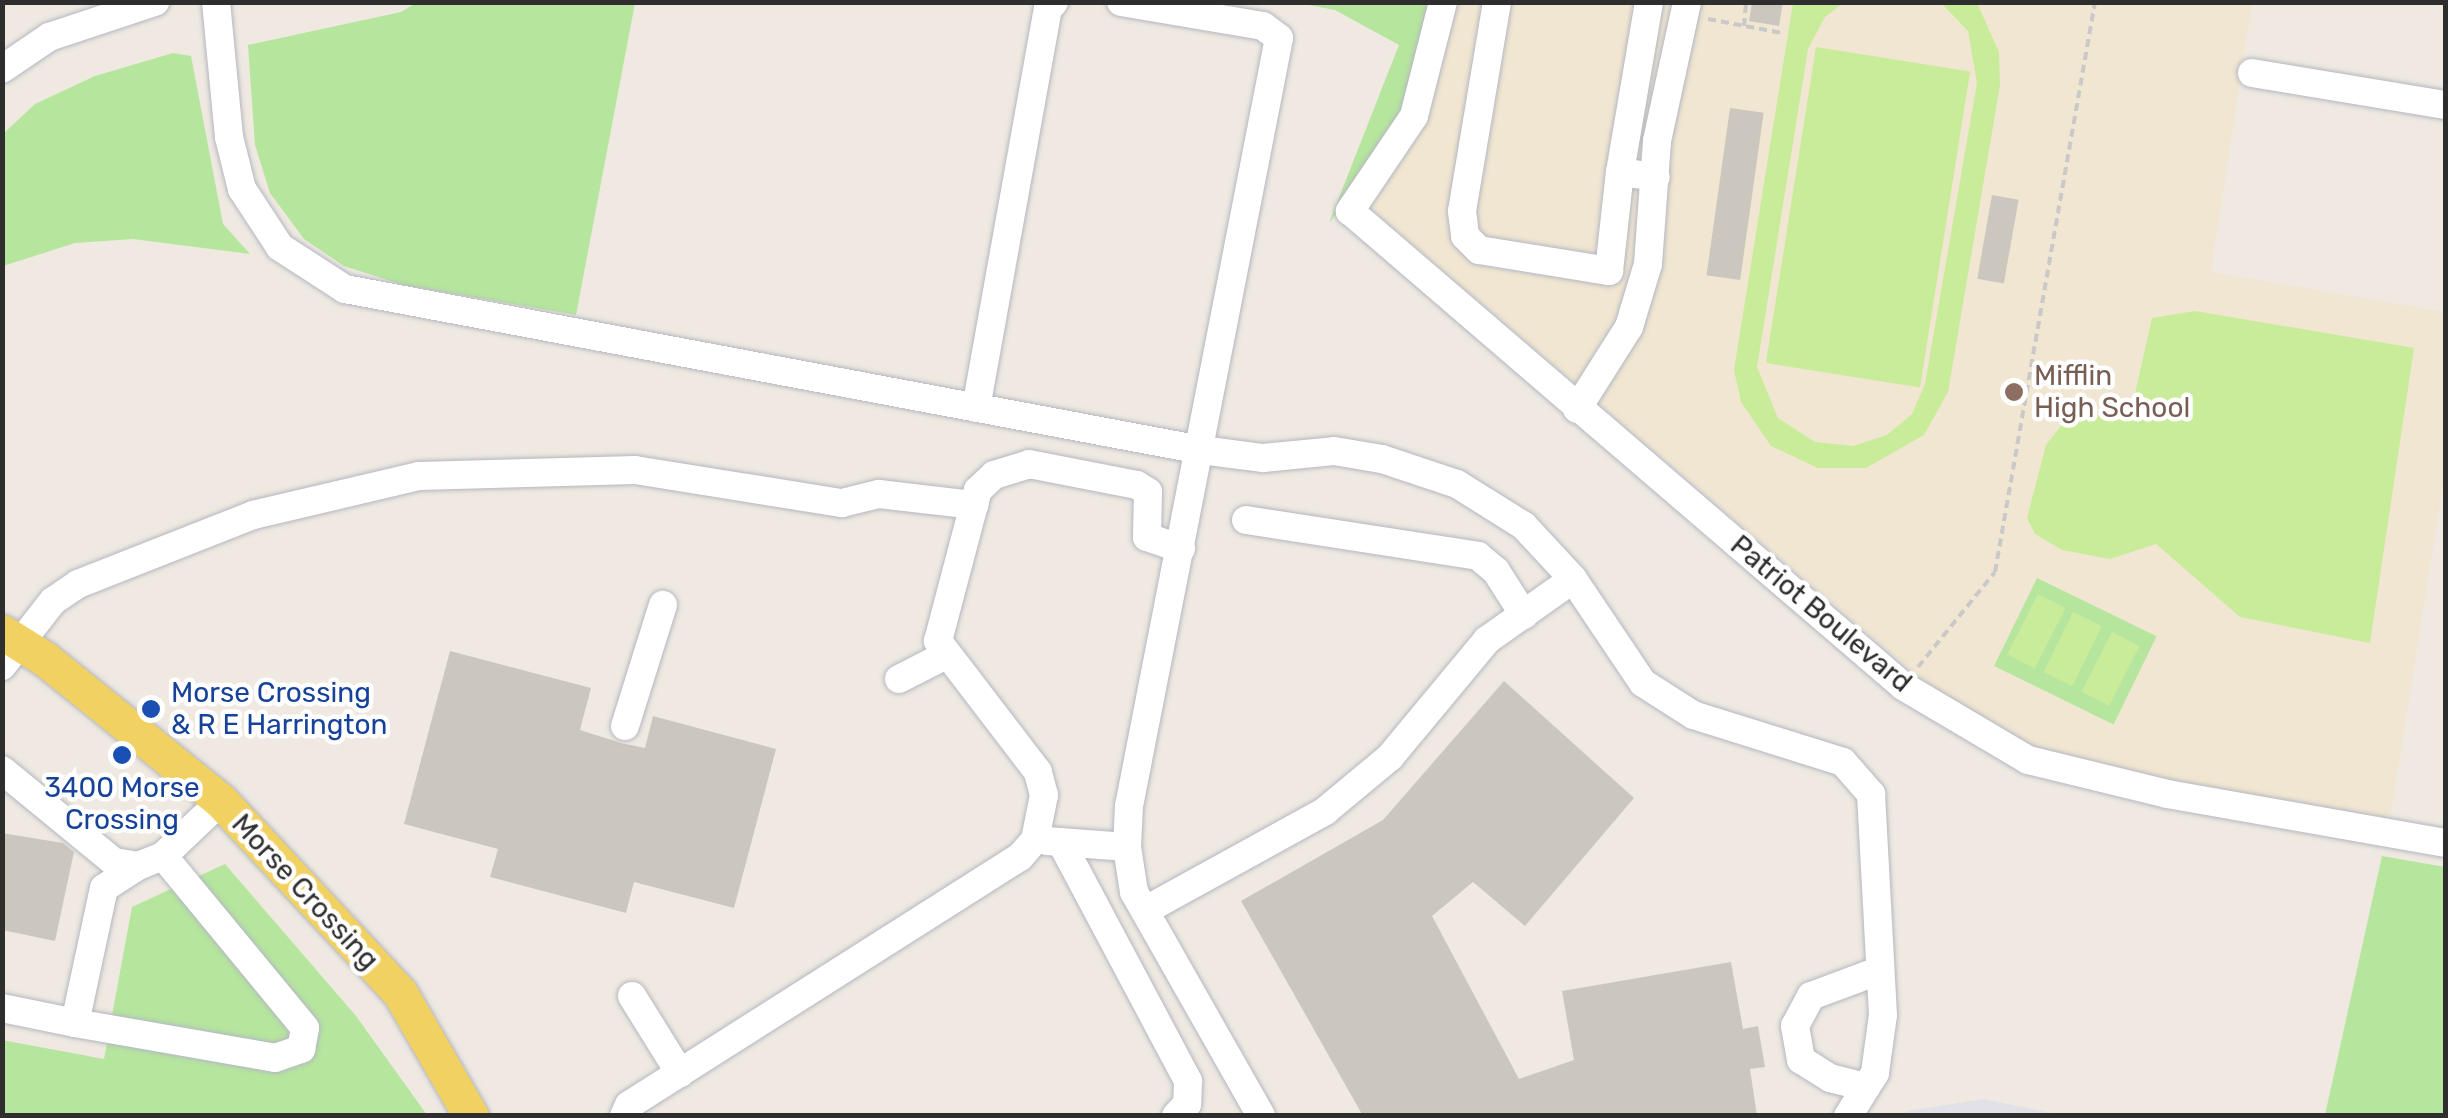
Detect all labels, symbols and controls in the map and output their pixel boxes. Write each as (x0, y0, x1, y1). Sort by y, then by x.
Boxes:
place label: Mifflin High School (2034, 359, 2190, 425)
marker: Mifflin High School (2003, 381, 2025, 403)
street label: Patriot Boulevard (1724, 528, 1918, 700)
place label: Morse Crossing & R E Harrington (171, 676, 387, 742)
marker: Morse Crossing & R E Harrington (140, 698, 162, 720)
marker: 3400 Morse Crossing (111, 744, 133, 766)
place label: 3400 Morse Crossing (44, 771, 200, 837)
street label: Morse Crossing (225, 807, 385, 977)

